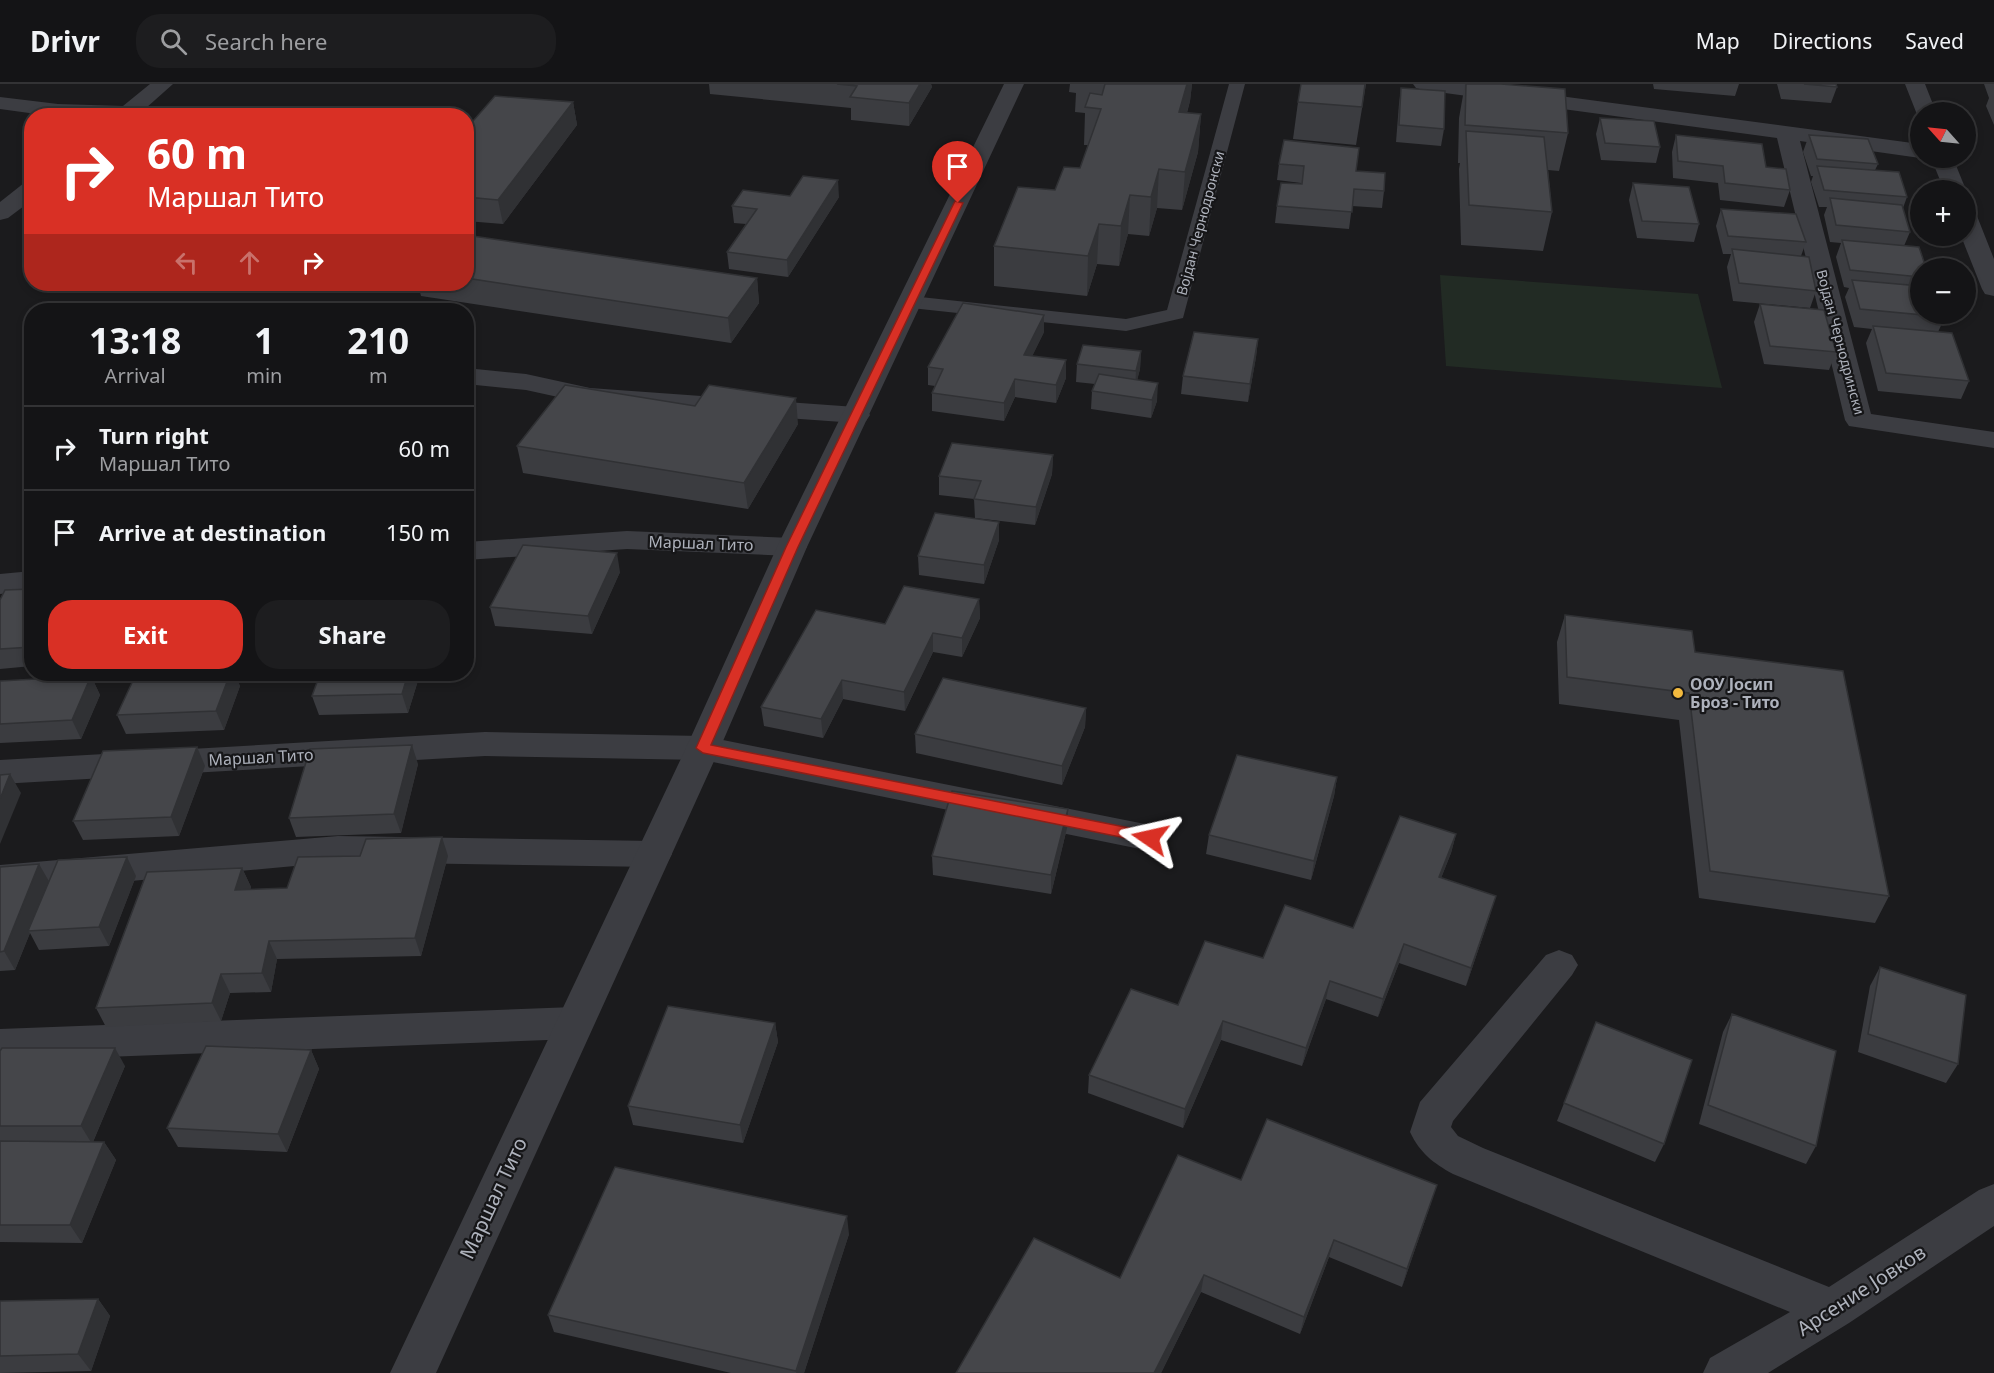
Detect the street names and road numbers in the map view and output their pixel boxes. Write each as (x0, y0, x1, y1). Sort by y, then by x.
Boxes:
street label: Војдан Чернодронски (1172, 149, 1228, 297)
street label: Војдан Чернодрински (1813, 267, 1869, 417)
street label: Маршал Тито (648, 530, 754, 556)
street label: Маршал Тито (208, 743, 314, 771)
street label: Маршал Тито (453, 1133, 533, 1263)
street label: Арсение Јовков (1791, 1238, 1931, 1342)

